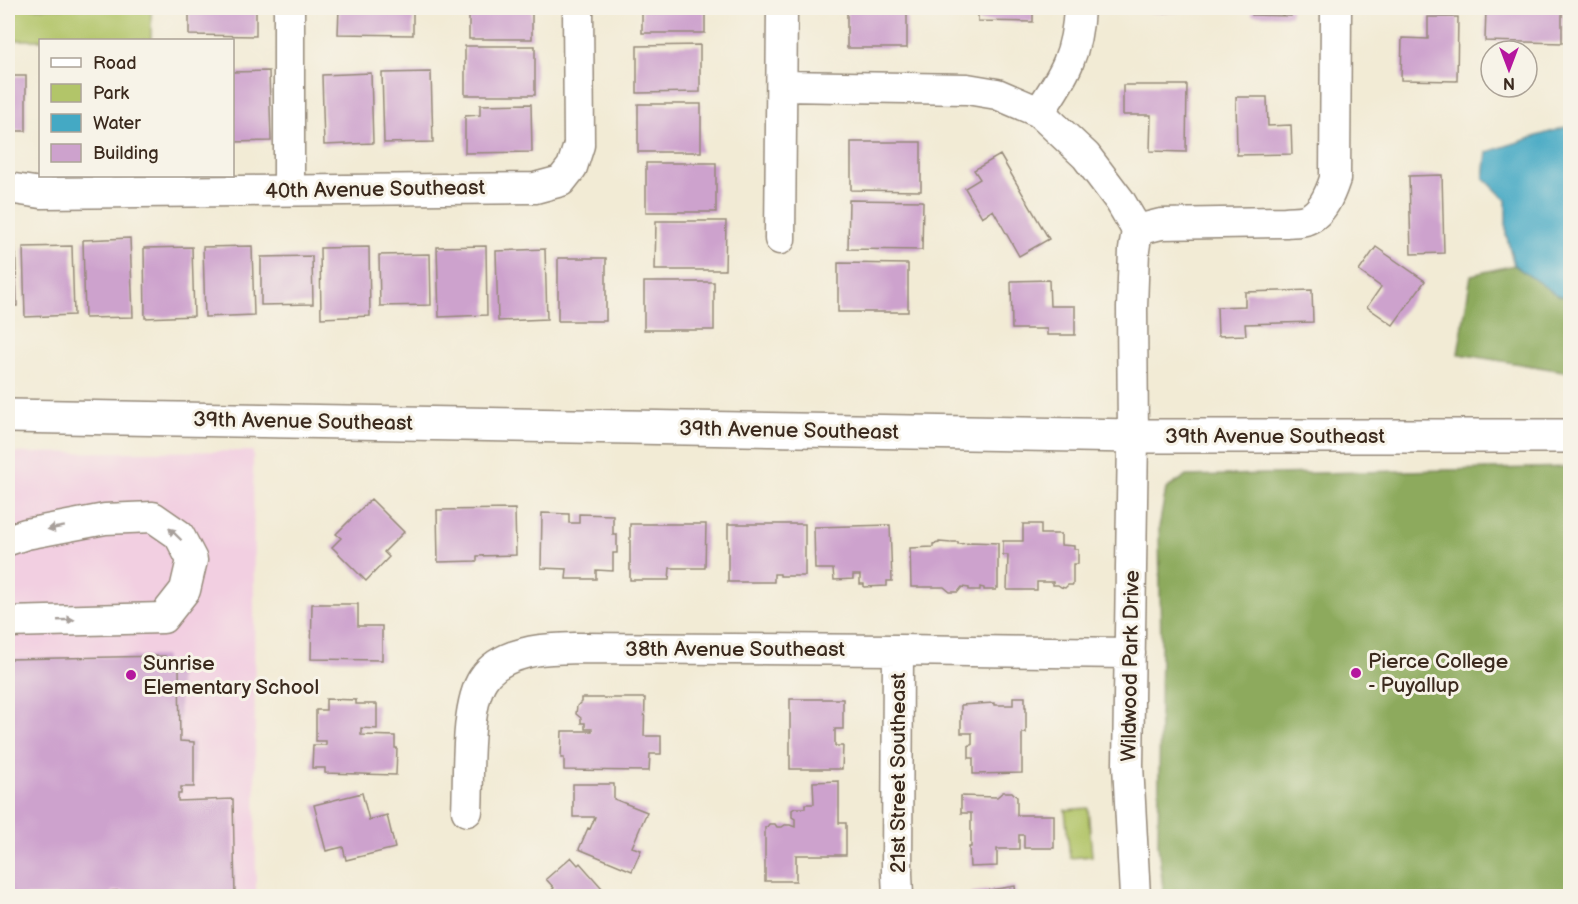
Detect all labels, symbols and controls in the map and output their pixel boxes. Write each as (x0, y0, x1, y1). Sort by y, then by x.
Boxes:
legend (39, 39, 234, 177)
north arrow (1479, 39, 1539, 99)
text: Road (93, 53, 137, 74)
text: N (1503, 73, 1515, 92)
text: Park (93, 83, 129, 104)
text: Water (93, 113, 141, 134)
text: Building (93, 143, 159, 164)
street label: 40th Avenue Southeast (265, 175, 486, 204)
street label: 39th Avenue Southeast (193, 407, 414, 436)
street label: 39th Avenue Southeast (679, 416, 900, 445)
street label: 39th Avenue Southeast (1165, 424, 1385, 449)
one-way arrow (46, 524, 65, 533)
one-way arrow (168, 527, 182, 541)
street label: Wildwood Park Drive (1116, 570, 1145, 762)
one-way arrow (56, 615, 75, 625)
street label: 38th Avenue Southeast (625, 637, 846, 662)
place label: Pierce College - Puyallup (1368, 649, 1508, 698)
place label: Sunrise Elementary School (143, 651, 319, 700)
marker: Pierce College - Puyallup (1349, 666, 1363, 680)
marker: Sunrise Elementary School (124, 668, 138, 682)
street label: 21st Street Southeast (886, 672, 911, 873)

